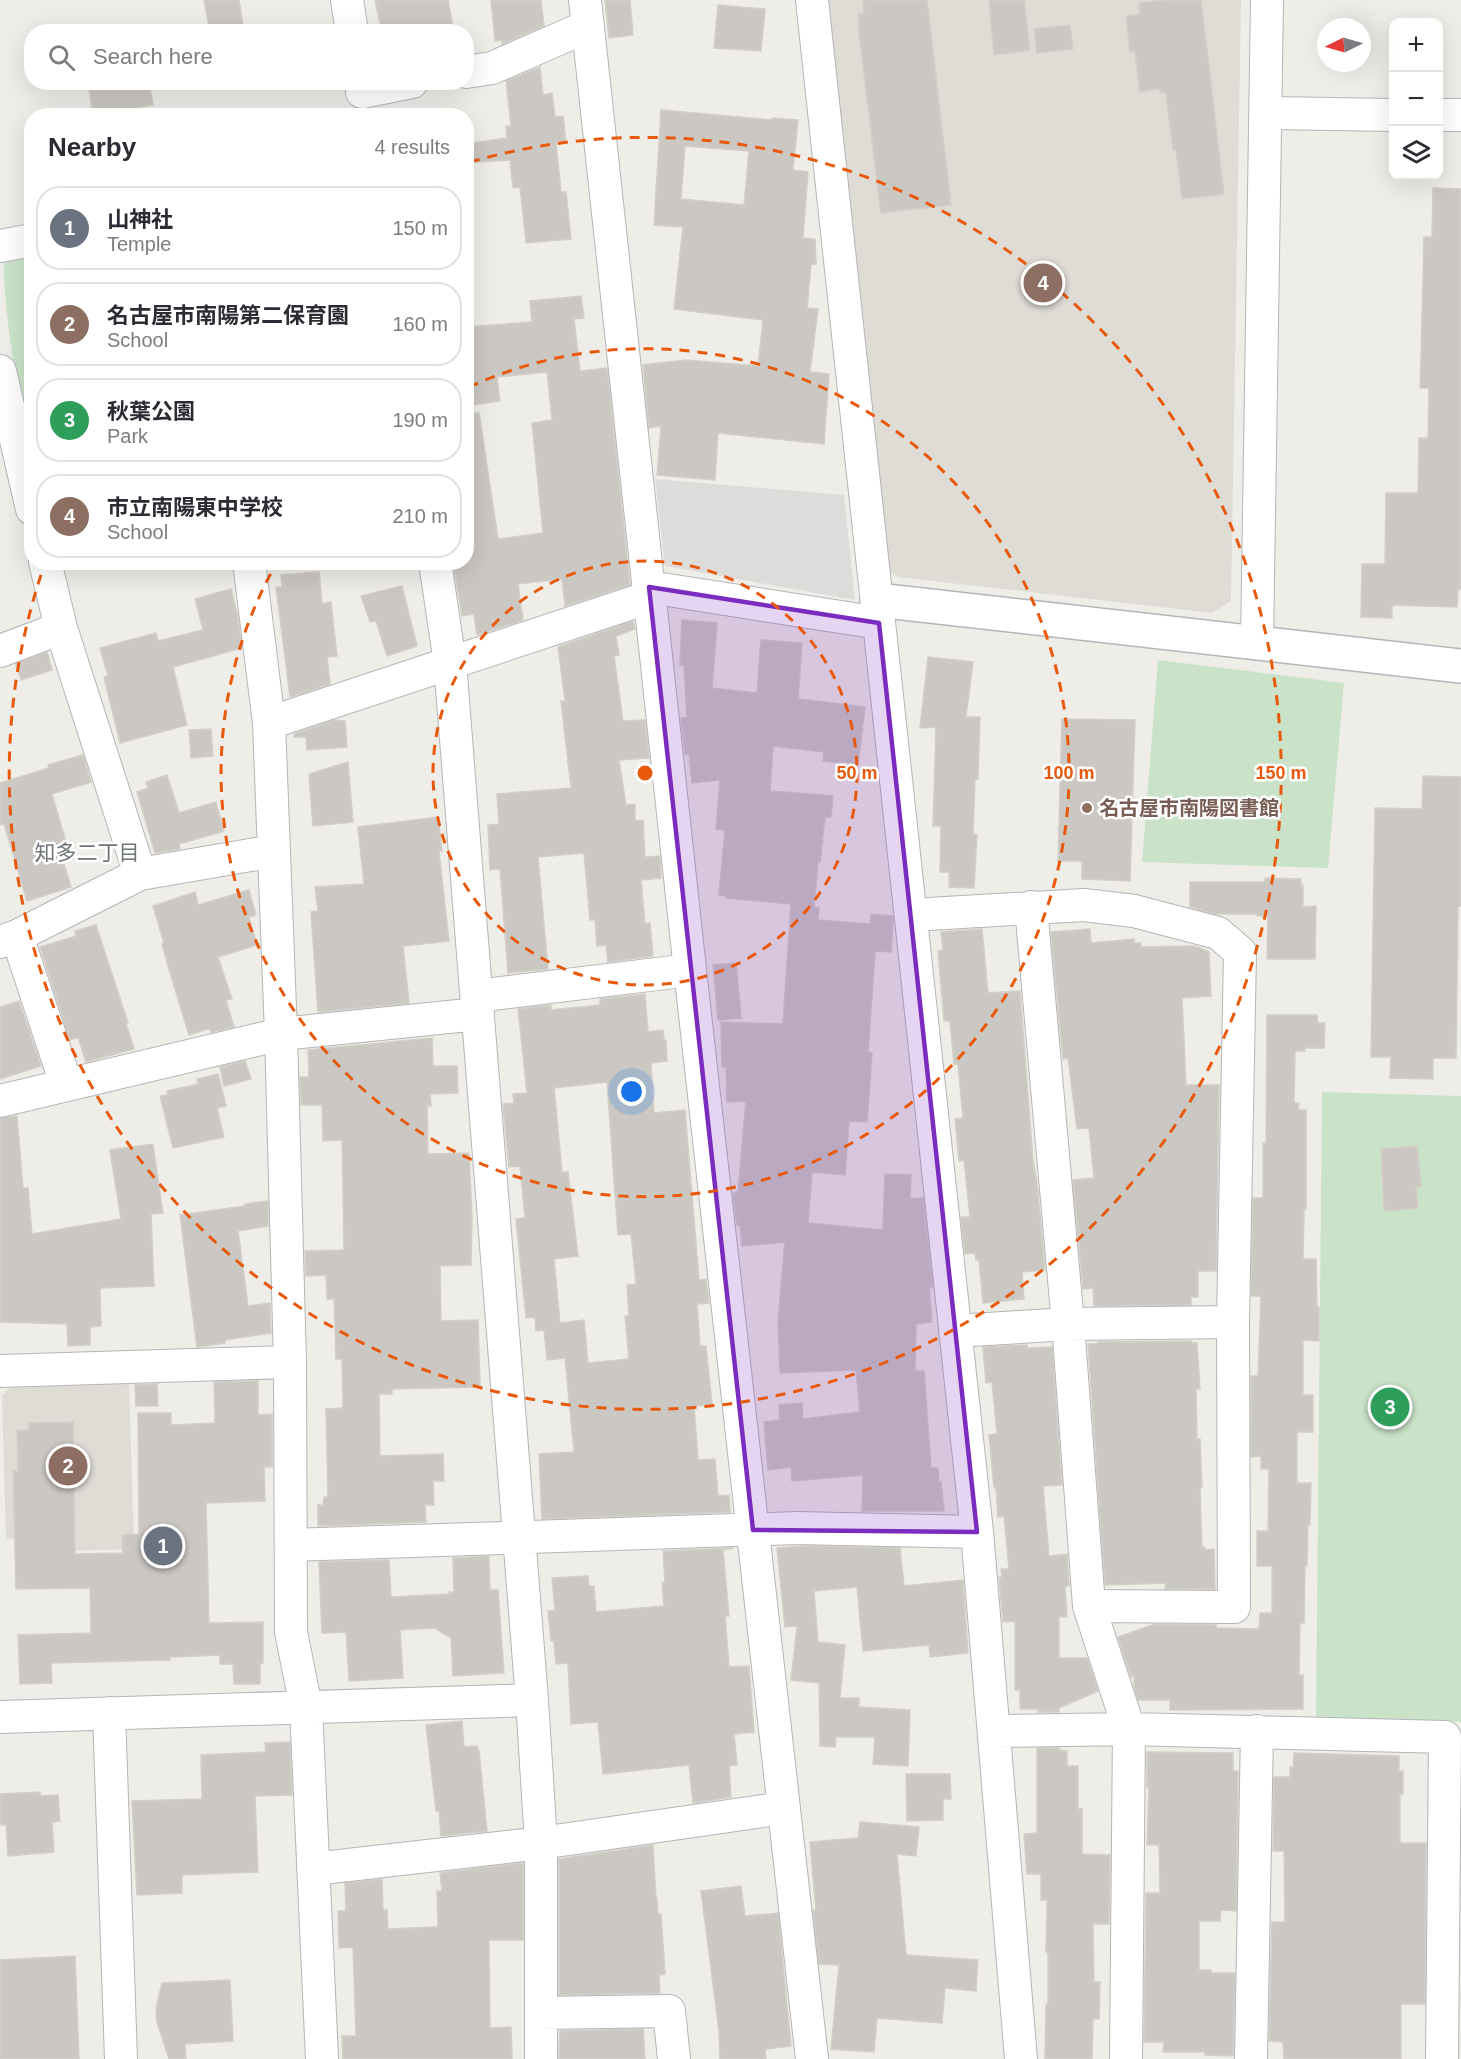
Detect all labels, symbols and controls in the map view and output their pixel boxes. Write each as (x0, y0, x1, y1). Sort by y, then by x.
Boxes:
north arrow (1317, 18, 1371, 72)
map controls (1389, 18, 1443, 180)
button: + (1389, 18, 1443, 72)
search box (24, 24, 474, 90)
icon: search (45, 41, 78, 74)
text: Search here (93, 44, 213, 69)
button: − (1389, 72, 1443, 126)
button: layers (1389, 126, 1443, 180)
text: Nearby (48, 132, 136, 162)
text: 4 results (374, 136, 450, 158)
text: 山神社 (107, 207, 173, 232)
text: 1 (64, 217, 75, 239)
text: 150 m (392, 217, 448, 239)
text: Temple (107, 233, 171, 255)
pin: 4 (1024, 260, 1062, 306)
text: 名古屋市南陽第二保育園 (107, 303, 349, 328)
text: 2 (64, 313, 75, 335)
text: 160 m (392, 313, 448, 335)
text: School (107, 329, 168, 351)
text: 秋葉公園 (107, 399, 195, 424)
text: 3 (64, 409, 75, 431)
text: 190 m (392, 409, 448, 431)
text: Park (107, 425, 148, 447)
text: 市立南陽東中学校 (107, 495, 283, 520)
text: 4 (64, 505, 75, 527)
text: 210 m (392, 505, 448, 527)
text: School (107, 521, 168, 543)
centre of rings (635, 763, 655, 783)
text: 50 m (836, 763, 878, 783)
text: 100 m (1043, 763, 1095, 783)
text: 150 m (1255, 763, 1307, 783)
place label: 名古屋市南陽図書館 (1099, 797, 1279, 819)
marker: 名古屋市南陽図書館 (1080, 801, 1094, 815)
district label: 知多二丁目 (35, 841, 140, 864)
your location (617, 1077, 646, 1106)
pin: 3 (1370, 1384, 1410, 1430)
pin: 2 (48, 1444, 88, 1488)
pin: 1 (144, 1524, 182, 1568)

